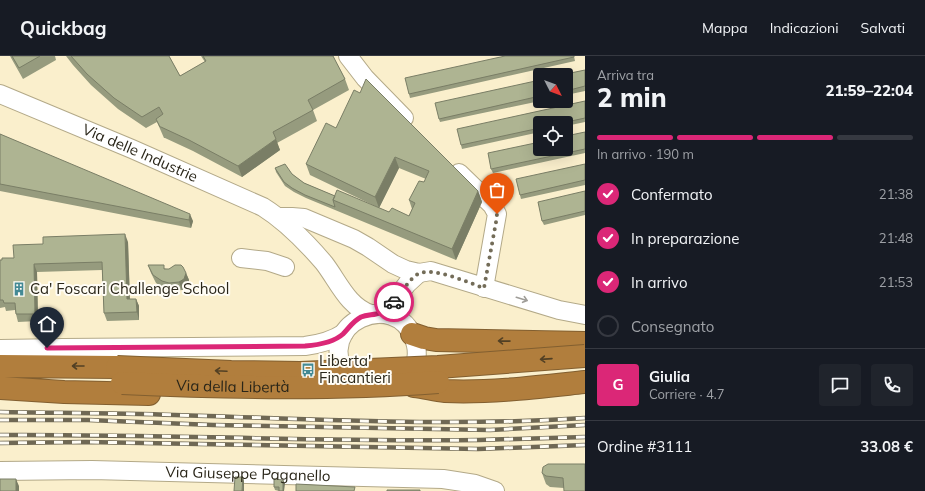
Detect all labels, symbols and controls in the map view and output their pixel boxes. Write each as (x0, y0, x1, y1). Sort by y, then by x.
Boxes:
text: Quickbag (20, 16, 107, 40)
text: Mappa (702, 19, 748, 37)
text: Indicazioni (770, 19, 839, 37)
text: Salvati (861, 19, 905, 37)
text: Arriva tra (597, 67, 654, 83)
north arrow (533, 68, 573, 108)
map controls (533, 68, 573, 156)
text: 2 min (597, 81, 667, 114)
text: 21:59–22:04 (826, 81, 913, 100)
button: locate (533, 116, 573, 156)
street label: Via delle Industrie (80, 119, 201, 186)
text: In arrivo · 190 m (597, 146, 694, 162)
pin (480, 173, 514, 214)
icon: bag (486, 179, 508, 201)
icon: check (597, 183, 619, 205)
text: Confermato (631, 185, 712, 204)
text: 21:38 (879, 186, 913, 202)
icon: check (597, 227, 619, 249)
text: In preparazione (631, 229, 739, 248)
text: 21:48 (879, 230, 913, 246)
icon: check (597, 271, 619, 293)
text: In arrivo (631, 273, 687, 292)
text: 21:53 (879, 274, 913, 290)
place label: Ca' Foscari Challenge School (30, 279, 229, 298)
building icon: Ca' Foscari Challenge School (11, 281, 27, 297)
courier (374, 282, 414, 322)
icon: car (383, 291, 405, 313)
one-way arrow (515, 296, 528, 303)
pin (30, 307, 64, 348)
icon: home (36, 313, 58, 335)
text: Consegnato (631, 317, 714, 336)
one-way arrow (498, 337, 511, 345)
place label: Liberta' Fincantieri (319, 351, 391, 387)
one-way arrow (540, 356, 553, 363)
bus stop icon: Liberta' Fincantieri (300, 362, 316, 378)
one-way arrow (72, 363, 85, 370)
button: chat (819, 364, 861, 406)
button: phone (871, 364, 913, 406)
text: Giulia (649, 367, 690, 386)
one-way arrow (215, 368, 228, 375)
street label: Via della Libertà (176, 375, 290, 396)
text: G (612, 375, 624, 394)
text: Corriere · 4.7 (649, 386, 725, 402)
text: Ordine #3111 (597, 437, 692, 456)
text: 33.08 € (860, 437, 913, 456)
street label: Via Giuseppe Paganello (165, 462, 331, 485)

